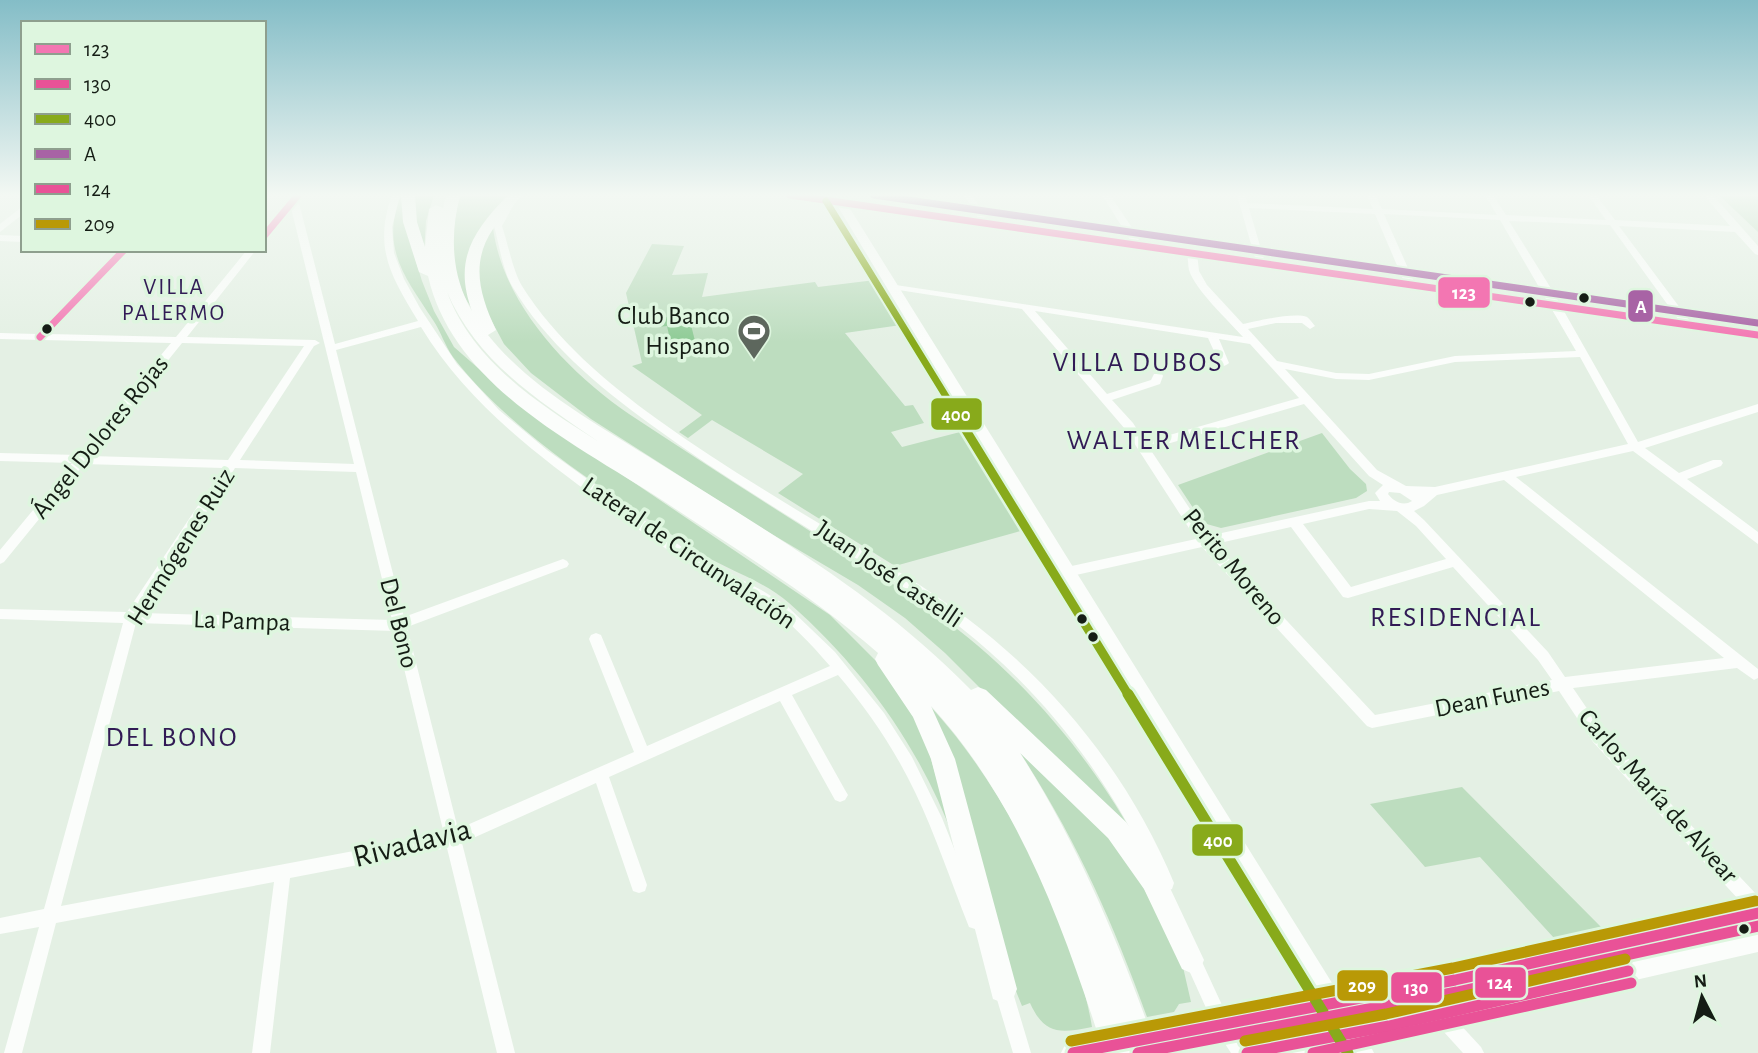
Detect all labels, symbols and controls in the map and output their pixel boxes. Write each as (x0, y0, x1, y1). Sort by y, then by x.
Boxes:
legend (21, 21, 266, 252)
text: 123 (84, 39, 109, 60)
text: 130 (84, 74, 111, 95)
text: 400 (84, 109, 116, 130)
text: A (84, 144, 96, 165)
text: 124 (84, 179, 111, 200)
text: 209 (84, 214, 115, 235)
district label: VILLA PALERMO (122, 276, 226, 325)
line badge: 123 (1437, 276, 1491, 309)
text: 123 (1452, 284, 1476, 303)
line badge: A (1627, 289, 1654, 323)
unlabelled marker (1577, 291, 1591, 305)
unlabelled marker (1523, 295, 1537, 309)
text: A (1635, 298, 1647, 317)
place label: Club Banco Hispano (617, 303, 730, 359)
sports icon: Club Banco Hispano (735, 312, 773, 361)
unlabelled marker (40, 322, 54, 336)
street label: Ángel Dolores Rojas (25, 349, 173, 523)
district label: VILLA DUBOS (1052, 349, 1224, 377)
line badge: 400 (930, 397, 983, 431)
text: 400 (941, 406, 971, 425)
district label: WALTER MELCHER (1066, 427, 1302, 455)
street label: Hermógenes Ruiz (122, 464, 240, 630)
street label: Lateral de Circunvalación (578, 472, 800, 634)
street label: Perito Moreno (1178, 504, 1290, 630)
street label: Juan José Castelli (811, 515, 967, 633)
street label: Del Bono (375, 575, 423, 671)
district label: RESIDENCIAL (1370, 604, 1542, 632)
street label: La Pampa (193, 606, 291, 636)
unlabelled marker (1075, 612, 1089, 626)
unlabelled marker (1086, 630, 1100, 644)
street label: Dean Funes (1432, 674, 1552, 722)
street label: Carlos María de Alvear (1573, 704, 1743, 888)
district label: DEL BONO (105, 724, 239, 752)
street label: Rivadavia (350, 813, 474, 873)
line badge: 400 (1191, 823, 1244, 857)
text: 400 (1203, 832, 1233, 851)
unlabelled marker (1737, 922, 1751, 936)
north arrow (1667, 962, 1737, 1032)
line badge: 124 (1474, 966, 1527, 999)
line badge: 209 (1336, 969, 1389, 1002)
line badge: 130 (1390, 971, 1443, 1004)
text: N (1693, 971, 1708, 992)
text: 124 (1487, 974, 1513, 993)
text: 209 (1348, 977, 1376, 996)
text: 130 (1404, 979, 1429, 998)

